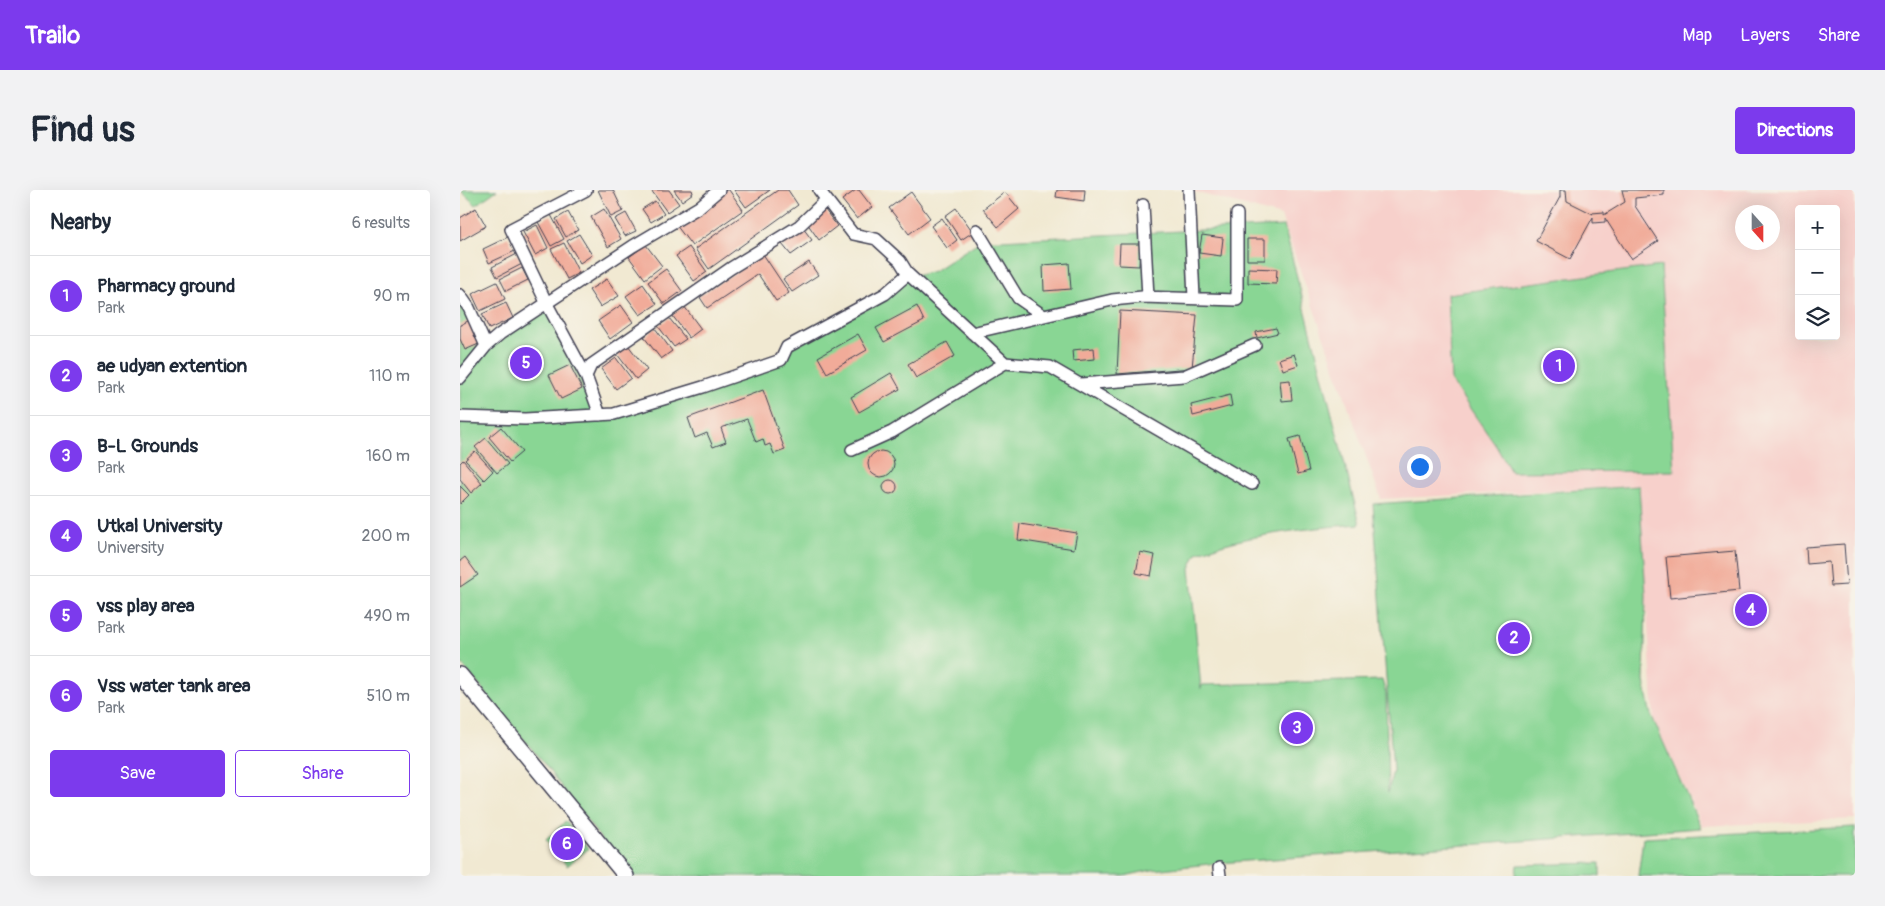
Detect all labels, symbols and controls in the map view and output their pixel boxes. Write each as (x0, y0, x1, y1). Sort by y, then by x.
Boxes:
text: Trailo (25, 21, 80, 50)
text: Map (1683, 24, 1712, 47)
text: Layers (1740, 24, 1790, 47)
text: Share (1818, 24, 1860, 47)
button: Directions (1735, 107, 1855, 154)
text: Find us (30, 108, 135, 152)
north arrow (1735, 205, 1780, 250)
map controls (1795, 205, 1840, 340)
button: + (1795, 205, 1840, 250)
text: Nearby (50, 209, 111, 236)
text: 6 results (352, 213, 410, 233)
button: − (1795, 250, 1840, 295)
text: Pharmacy ground (97, 274, 235, 298)
text: 1 (63, 286, 69, 306)
text: 90 m (373, 286, 410, 306)
button: layers (1795, 295, 1840, 340)
text: Park (97, 298, 125, 318)
pin: 5 (510, 344, 542, 382)
pin: 1 (1543, 347, 1575, 385)
text: ae udyan extention (97, 354, 247, 378)
text: 2 (62, 366, 70, 386)
text: 110 m (369, 366, 410, 386)
text: Park (97, 378, 125, 398)
text: B-L Grounds (97, 434, 198, 458)
text: 3 (62, 446, 70, 466)
text: 160 m (366, 446, 410, 466)
your location (1407, 454, 1433, 480)
text: Park (97, 458, 125, 478)
text: Utkal University (97, 514, 222, 538)
text: 4 (61, 526, 71, 546)
text: 200 m (362, 526, 410, 546)
text: University (97, 538, 164, 558)
pin: 4 (1735, 591, 1767, 629)
text: vss play area (97, 594, 195, 618)
text: 5 (62, 606, 70, 626)
text: 490 m (364, 606, 410, 626)
text: Park (97, 618, 125, 638)
pin: 2 (1498, 619, 1530, 657)
text: Vss water tank area (97, 674, 251, 698)
text: 6 (61, 686, 71, 706)
text: 510 m (366, 686, 410, 706)
text: Park (97, 698, 125, 718)
pin: 3 (1281, 709, 1313, 747)
button: Save (50, 750, 225, 797)
button: Share (235, 750, 410, 797)
pin: 6 (551, 825, 583, 863)

